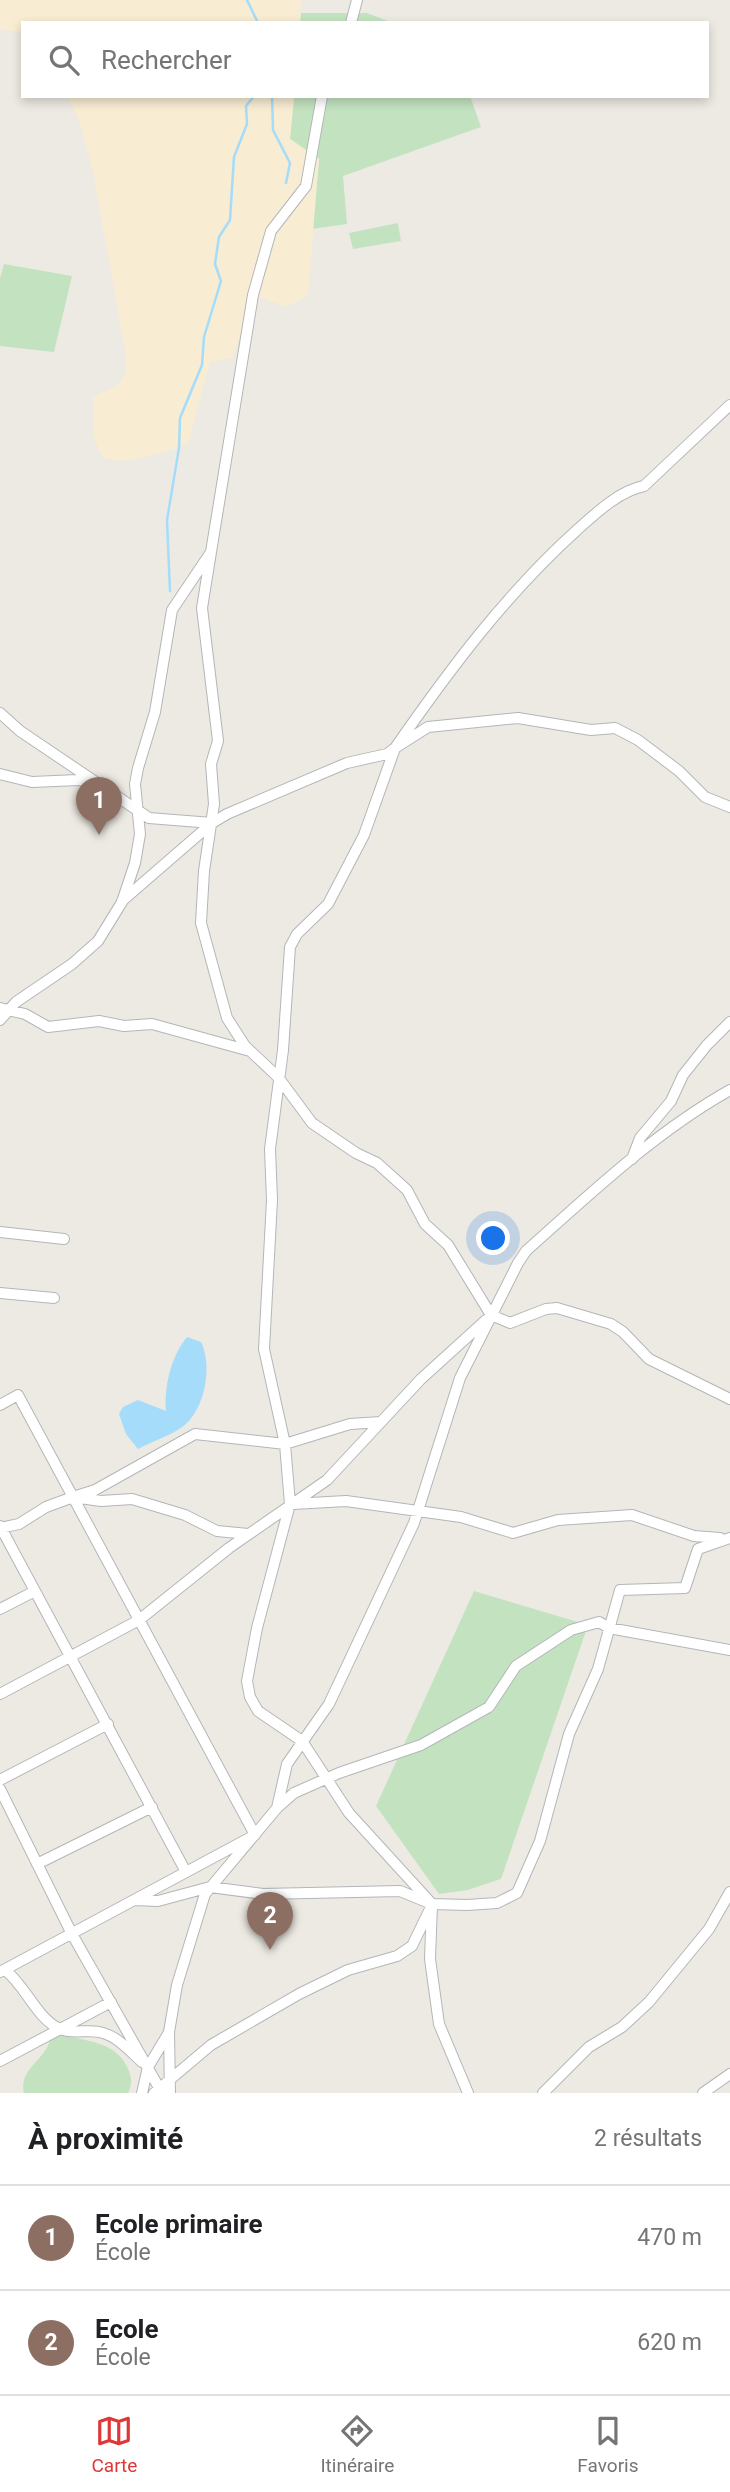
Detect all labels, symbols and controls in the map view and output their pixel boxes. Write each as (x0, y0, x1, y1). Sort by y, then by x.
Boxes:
search box (21, 21, 709, 98)
icon: search (45, 41, 83, 79)
text: Rechercher (101, 45, 232, 75)
pin: 1 (76, 777, 122, 835)
your location (476, 1221, 510, 1255)
pin: 2 (247, 1892, 293, 1950)
text: À proximité (28, 2121, 183, 2156)
text: 2 résultats (594, 2125, 702, 2152)
text: Ecole primaire (95, 2209, 263, 2239)
text: 1 (44, 2224, 58, 2251)
text: 470 m (637, 2224, 702, 2251)
text: École (95, 2239, 151, 2266)
text: Ecole (95, 2314, 159, 2344)
text: 2 (44, 2329, 58, 2356)
text: 620 m (637, 2329, 702, 2356)
text: École (95, 2344, 151, 2371)
tab: Carte (92, 2412, 137, 2477)
tab: Itinéraire (320, 2412, 394, 2477)
tab: Favoris (577, 2412, 639, 2477)

